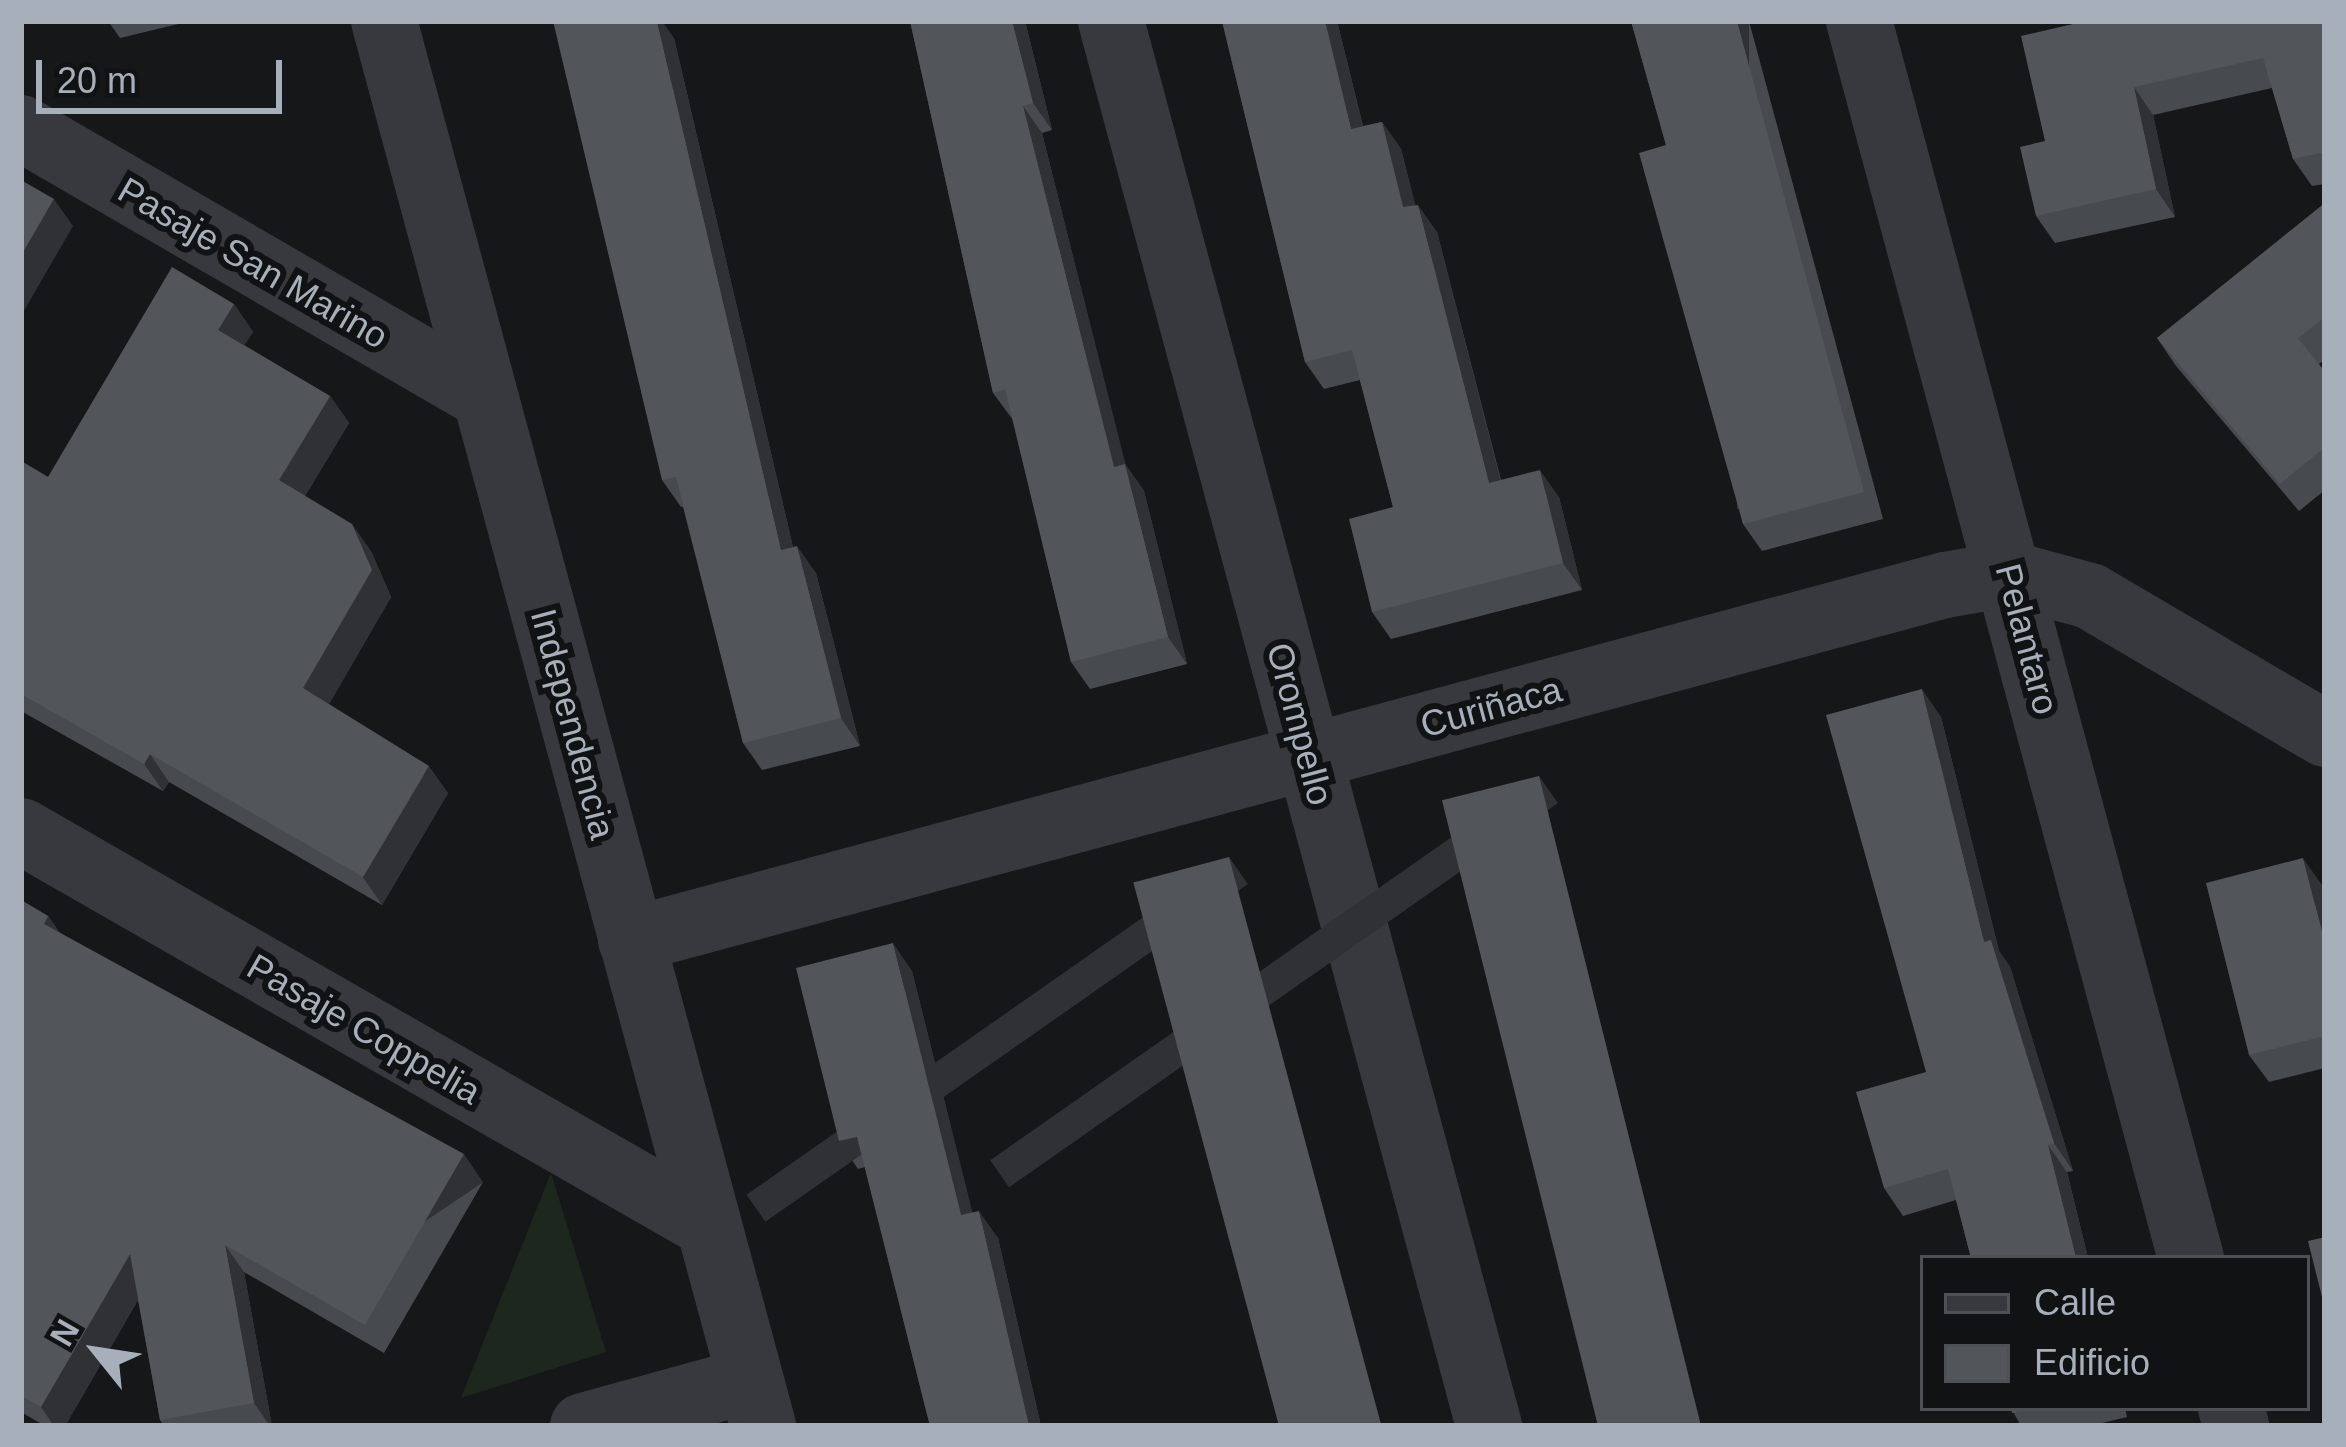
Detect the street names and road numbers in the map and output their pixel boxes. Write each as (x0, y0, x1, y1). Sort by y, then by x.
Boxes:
street label: Pasaje San Marino (110, 168, 396, 358)
street label: Pelantaro (1986, 559, 2068, 719)
street label: Independencia (522, 604, 624, 844)
street label: Orompello (1258, 638, 1342, 810)
street label: Curiñaca (1416, 667, 1566, 747)
street label: Pasaje Coppelia (240, 945, 488, 1113)

